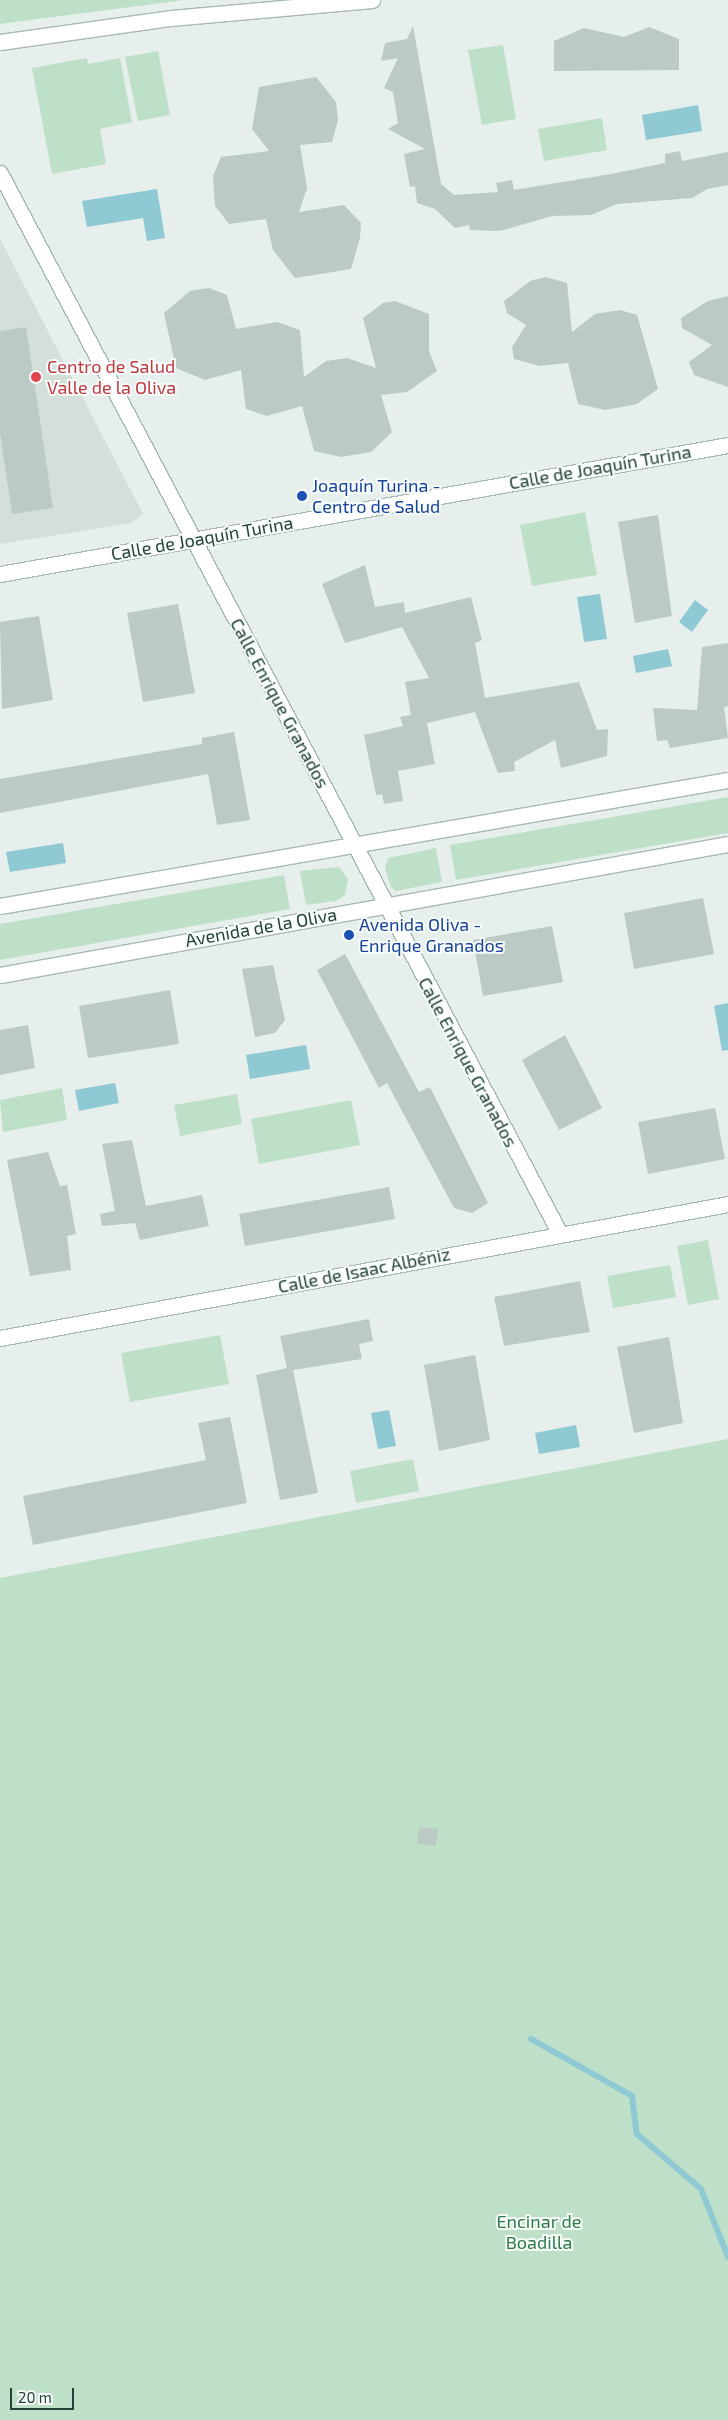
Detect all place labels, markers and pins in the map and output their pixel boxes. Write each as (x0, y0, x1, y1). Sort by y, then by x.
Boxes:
place label: Centro de Salud Valle de la Oliva (47, 356, 176, 398)
marker: Centro de Salud Valle de la Oliva (29, 370, 43, 384)
place label: Joaquín Turina - Centro de Salud (312, 475, 441, 518)
marker: Joaquín Turina - Centro de Salud (296, 490, 308, 502)
place label: Avenida Oliva - Enrique Granados (359, 914, 504, 956)
marker: Avenida Oliva - Enrique Granados (343, 929, 355, 941)

